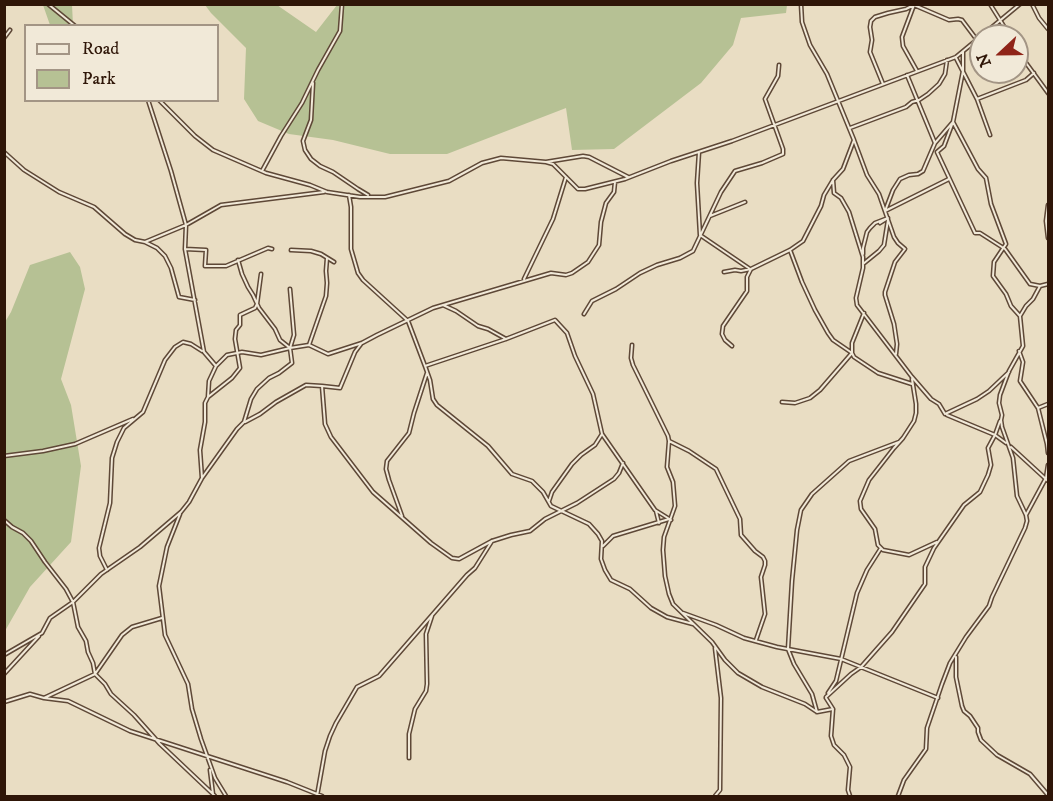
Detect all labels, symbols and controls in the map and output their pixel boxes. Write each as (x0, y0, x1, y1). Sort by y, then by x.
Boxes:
legend (24, 24, 219, 102)
north arrow (969, 24, 1029, 84)
text: Road (82, 38, 119, 60)
text: N (972, 50, 996, 70)
text: Park (82, 68, 116, 90)

